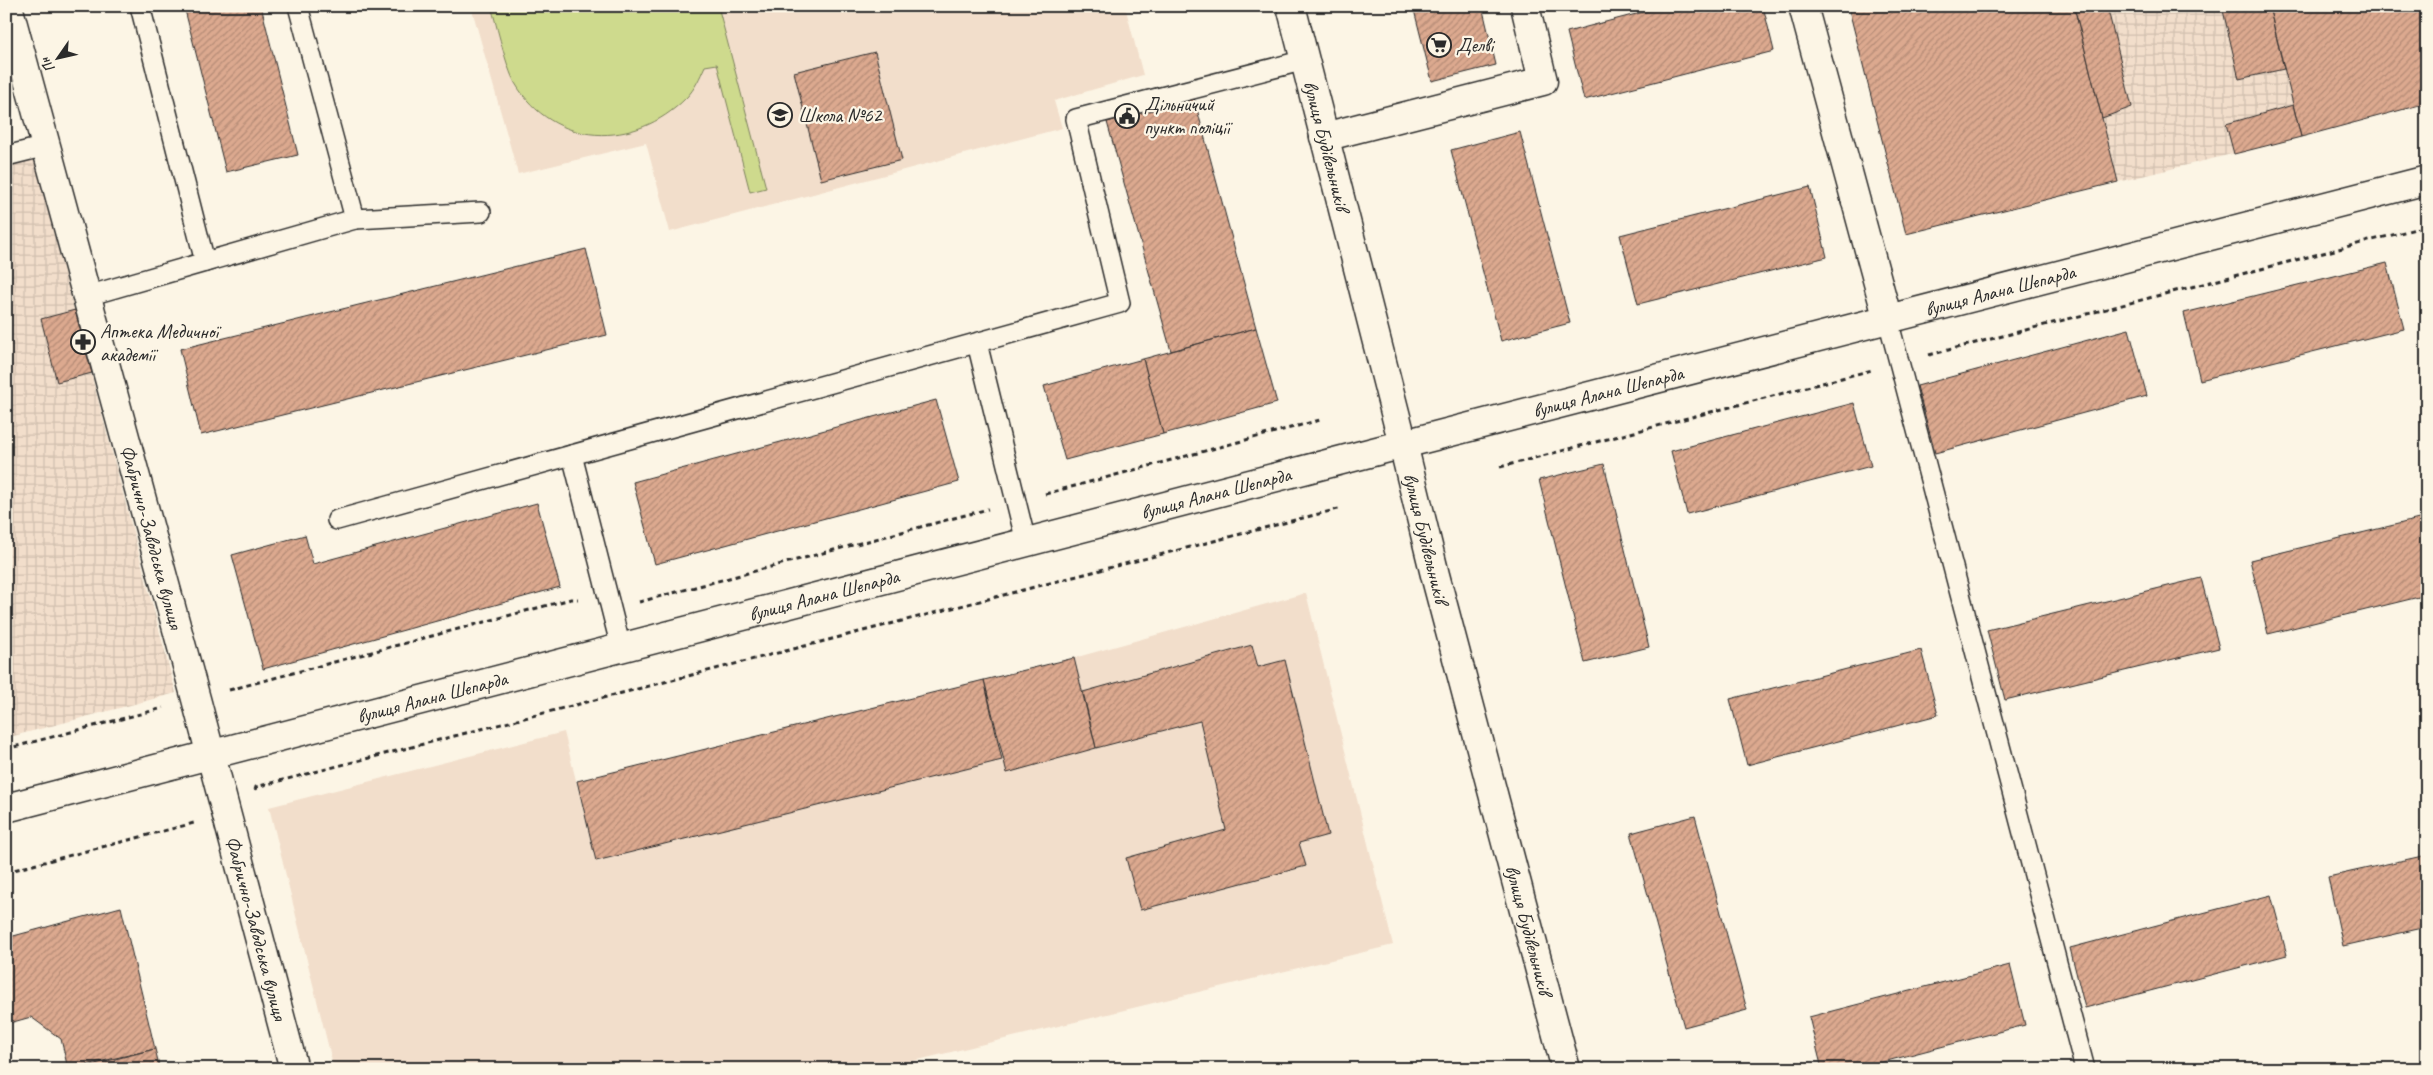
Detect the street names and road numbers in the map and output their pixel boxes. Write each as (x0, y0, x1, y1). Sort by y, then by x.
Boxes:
street label: вулиця Будівельників (1298, 78, 1356, 218)
street label: вулиця Алана Шепарда (1922, 259, 2080, 322)
street label: вулиця Алана Шепарда (1530, 360, 1688, 423)
street label: Фабрично-Заводська вулиця (115, 442, 189, 634)
street label: вулиця Алана Шепарда (1138, 461, 1295, 525)
street label: вулиця Будівельників (1398, 471, 1455, 611)
street label: вулиця Алана Шепарда (746, 563, 904, 627)
street label: вулиця Алана Шепарда (354, 666, 512, 729)
street label: Фабрично-Заводська вулиця (220, 833, 293, 1025)
street label: вулиця Будівельників (1499, 862, 1559, 1002)

